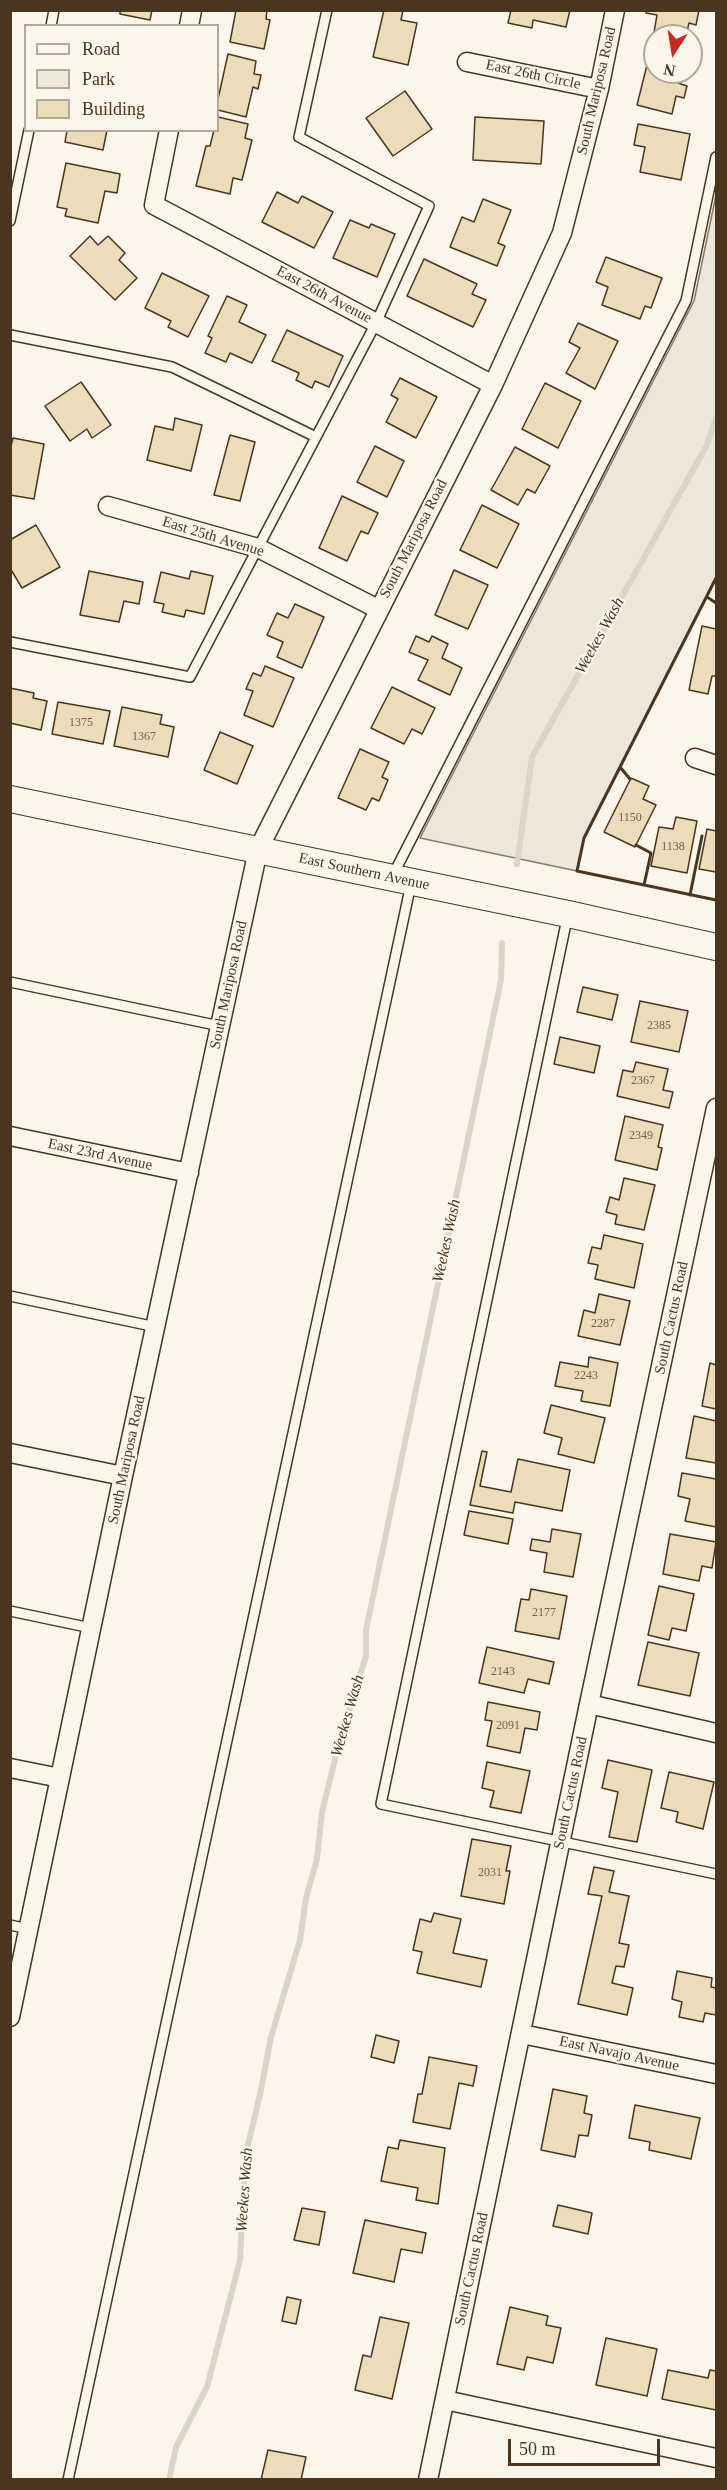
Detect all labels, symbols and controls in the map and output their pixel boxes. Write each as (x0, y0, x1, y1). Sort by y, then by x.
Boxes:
legend (24, 24, 219, 132)
north arrow (643, 24, 703, 84)
street label: South Mariposa Road (574, 25, 620, 157)
text: Road (82, 39, 120, 59)
street label: East 26th Circle (484, 56, 582, 94)
text: N (662, 61, 677, 80)
text: Park (82, 69, 115, 89)
text: Building (82, 99, 145, 119)
street label: East 26th Avenue (273, 262, 375, 328)
street label: South Mariposa Road (376, 477, 452, 601)
street label: East 25th Avenue (160, 513, 266, 561)
water label: Weekes Wash (571, 594, 629, 678)
house number: 1375 (69, 716, 93, 730)
house number: 1367 (132, 730, 156, 744)
house number: 1150 (618, 811, 642, 825)
house number: 1138 (661, 840, 685, 854)
street label: East Southern Avenue (297, 849, 431, 895)
street label: South Mariposa Road (207, 919, 251, 1051)
house number: 2385 (647, 1019, 671, 1033)
house number: 2367 (631, 1074, 655, 1088)
house number: 2349 (629, 1129, 653, 1143)
street label: East 23rd Avenue (46, 1135, 154, 1175)
water label: Weekes Wash (429, 1198, 465, 1284)
street label: South Cactus Road (651, 1260, 693, 1376)
house number: 2287 (591, 1317, 615, 1331)
house number: 2243 (574, 1369, 598, 1383)
street label: South Mariposa Road (105, 1394, 149, 1526)
house number: 2177 (532, 1606, 556, 1620)
house number: 2143 (491, 1665, 515, 1679)
water label: Weekes Wash (327, 1673, 369, 1759)
house number: 2091 (496, 1719, 520, 1733)
street label: South Cactus Road (550, 1735, 592, 1851)
house number: 2031 (478, 1866, 502, 1880)
street label: East Navajo Avenue (557, 2032, 681, 2076)
water label: Weekes Wash (232, 2147, 258, 2233)
street label: South Cactus Road (451, 2211, 493, 2327)
scale bar (511, 2427, 662, 2465)
text: 50 m (519, 2439, 556, 2459)

